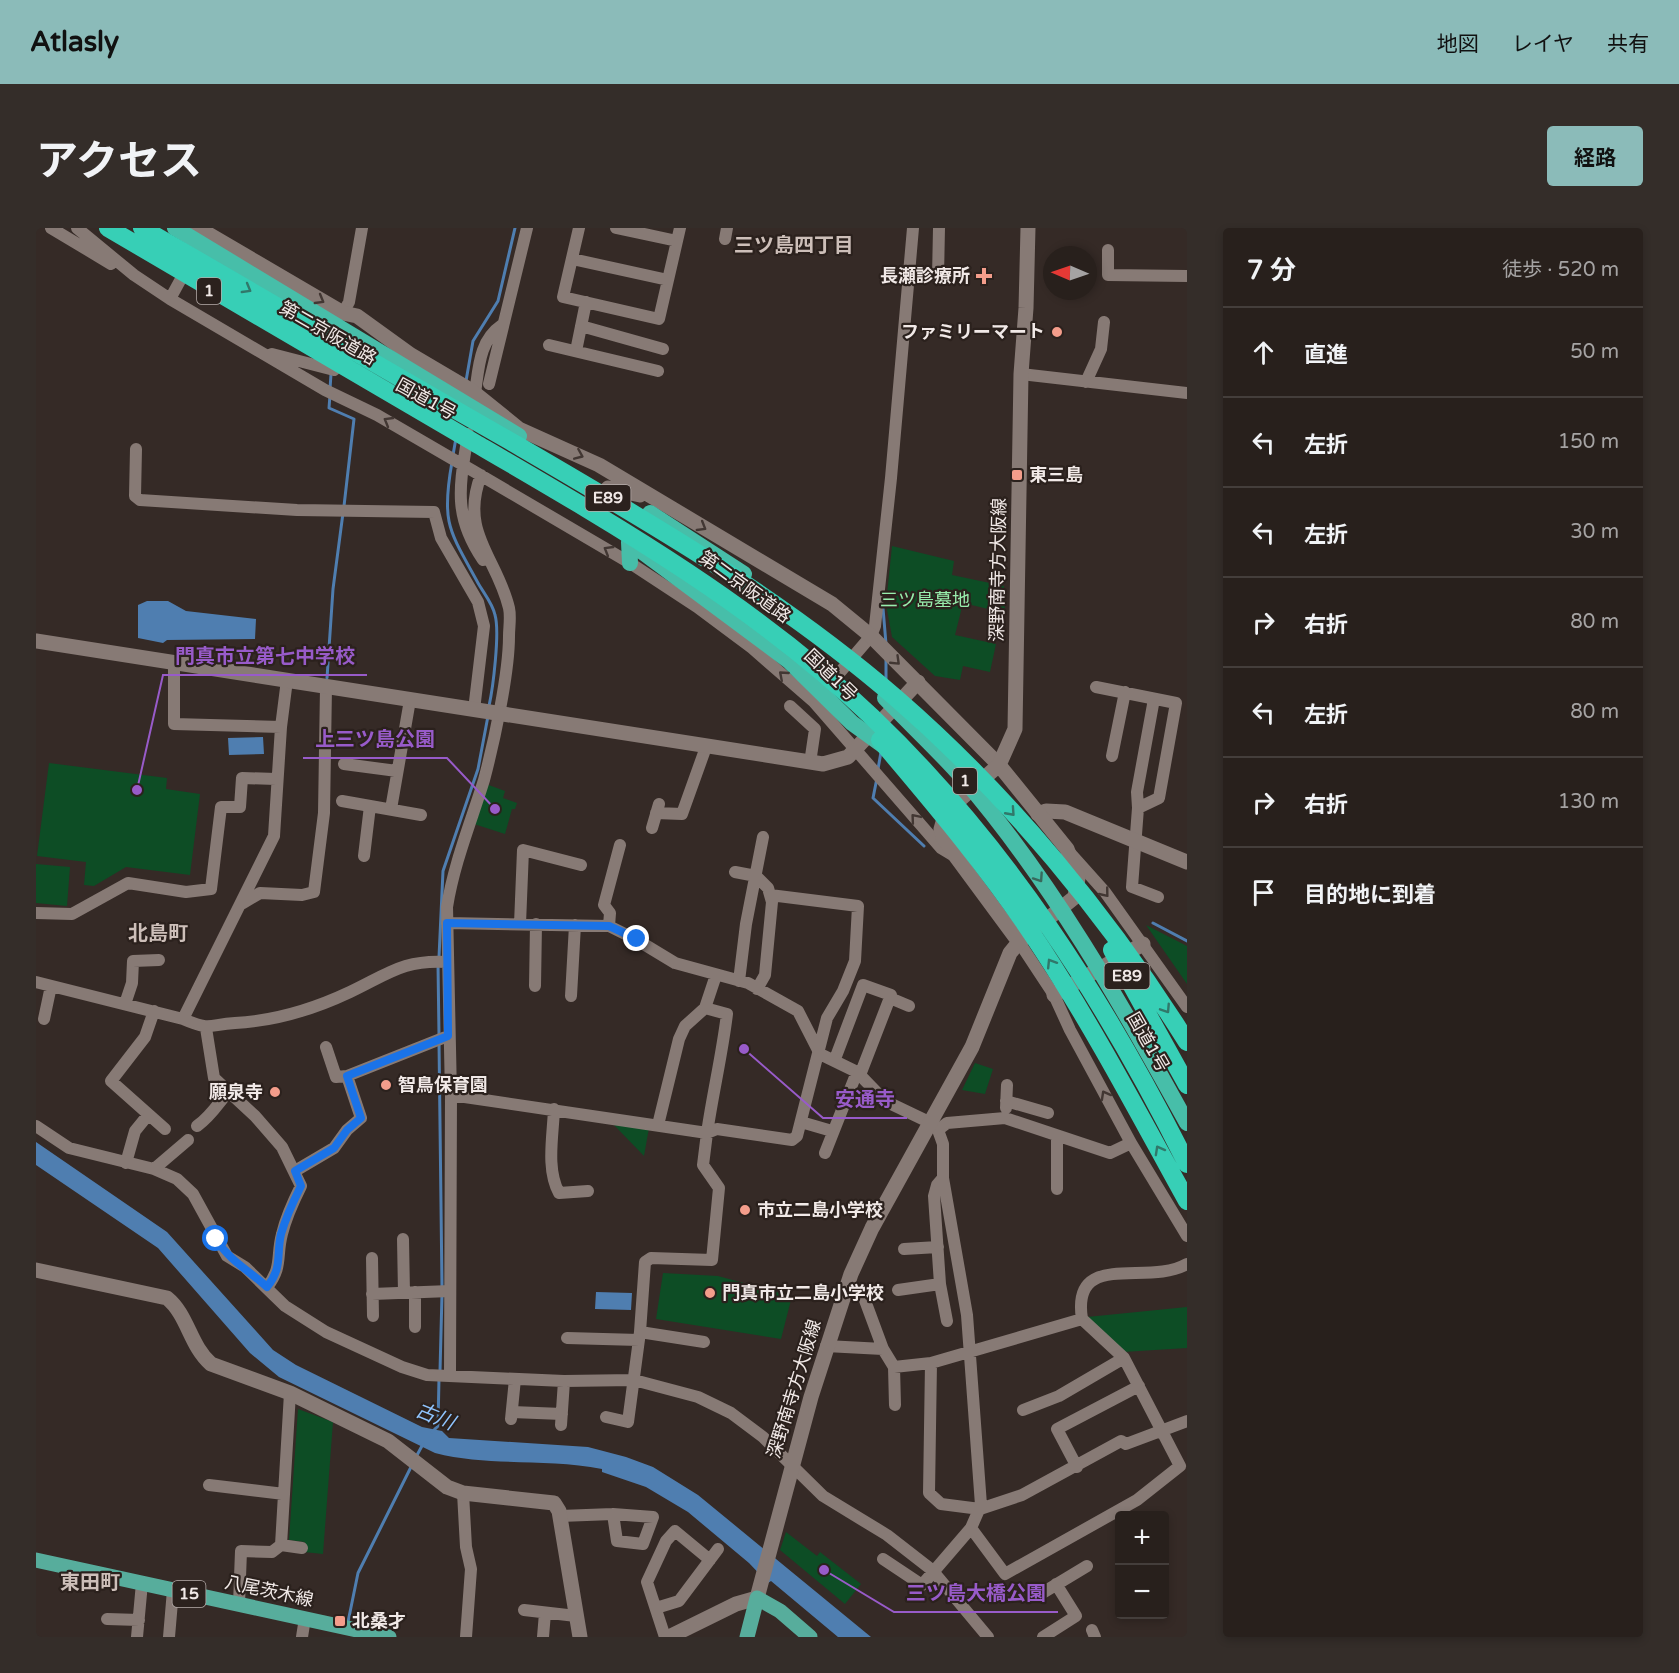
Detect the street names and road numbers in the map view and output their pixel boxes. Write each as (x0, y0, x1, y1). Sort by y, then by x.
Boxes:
road number: 1 (197, 278, 221, 304)
street label: 第二京阪道路 (276, 296, 380, 370)
street label: 国道1号 (392, 374, 460, 424)
road number: E89 (586, 485, 630, 511)
street label: 深野南寺方大阪線 (986, 498, 1010, 642)
street label: 第二京阪道路 (695, 546, 795, 628)
street label: 国道1号 (800, 644, 862, 706)
road number: 1 (953, 768, 977, 794)
road number: E89 (1104, 963, 1150, 989)
street label: 国道1号 (1122, 1008, 1174, 1076)
street label: 深野南寺方大阪線 (762, 1317, 826, 1461)
street label: 八尾茨木線 (223, 1571, 315, 1611)
road number: 15 (172, 1581, 206, 1607)

